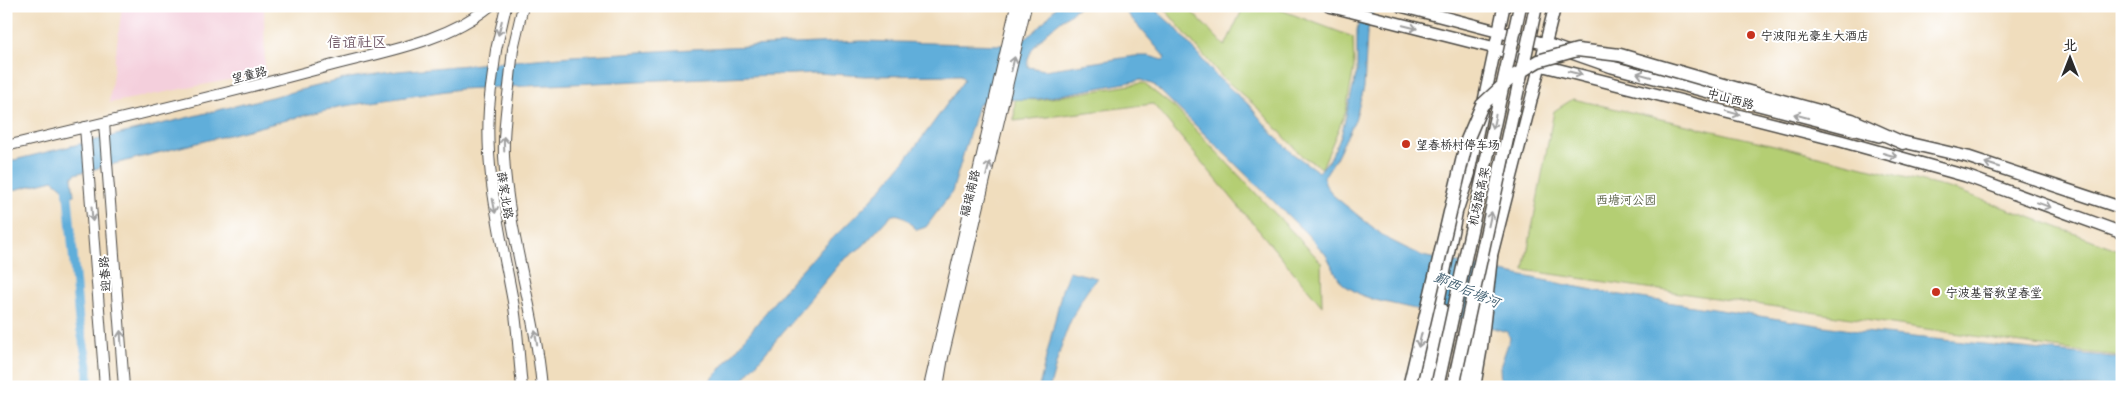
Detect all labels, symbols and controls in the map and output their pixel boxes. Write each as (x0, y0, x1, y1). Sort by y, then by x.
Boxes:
one-way arrow (495, 19, 504, 35)
one-way arrow (1402, 23, 1418, 32)
place label: 宁波阳光豪生大酒店 (1761, 26, 1869, 44)
district label: 信谊社区 (327, 29, 387, 52)
marker: 宁波阳光豪生大酒店 (1745, 29, 1757, 41)
north arrow (2046, 32, 2096, 82)
text: 北 (2063, 34, 2077, 55)
one-way arrow (1009, 57, 1018, 73)
street label: 望童路 (229, 61, 269, 87)
one-way arrow (1567, 69, 1583, 78)
one-way arrow (1636, 70, 1652, 79)
street label: 中山西路 (1705, 83, 1757, 113)
one-way arrow (1724, 109, 1740, 118)
one-way arrow (1794, 111, 1810, 120)
one-way arrow (1489, 114, 1498, 130)
place label: 望春桥村停车场 (1416, 135, 1500, 153)
one-way arrow (499, 136, 508, 152)
marker: 望春桥村停车场 (1400, 138, 1412, 150)
one-way arrow (1881, 151, 1897, 160)
one-way arrow (1985, 160, 2001, 170)
one-way arrow (984, 161, 993, 177)
street label: 机场路高架 (1463, 165, 1493, 227)
street label: 福瑞南路 (954, 168, 984, 218)
street label: 薛家北路 (493, 170, 519, 220)
park label: 西塘河公园 (1596, 190, 1656, 208)
one-way arrow (490, 198, 500, 214)
one-way arrow (2036, 201, 2052, 210)
one-way arrow (87, 205, 96, 221)
one-way arrow (1486, 212, 1495, 228)
street label: 迎春路 (94, 255, 114, 293)
water label: 鄞西后塘河 (1431, 266, 1505, 313)
place label: 宁波基督教望春堂 (1946, 283, 2042, 301)
marker: 宁波基督教望春堂 (1930, 286, 1942, 298)
one-way arrow (116, 330, 126, 346)
one-way arrow (530, 331, 540, 347)
one-way arrow (1415, 332, 1424, 348)

